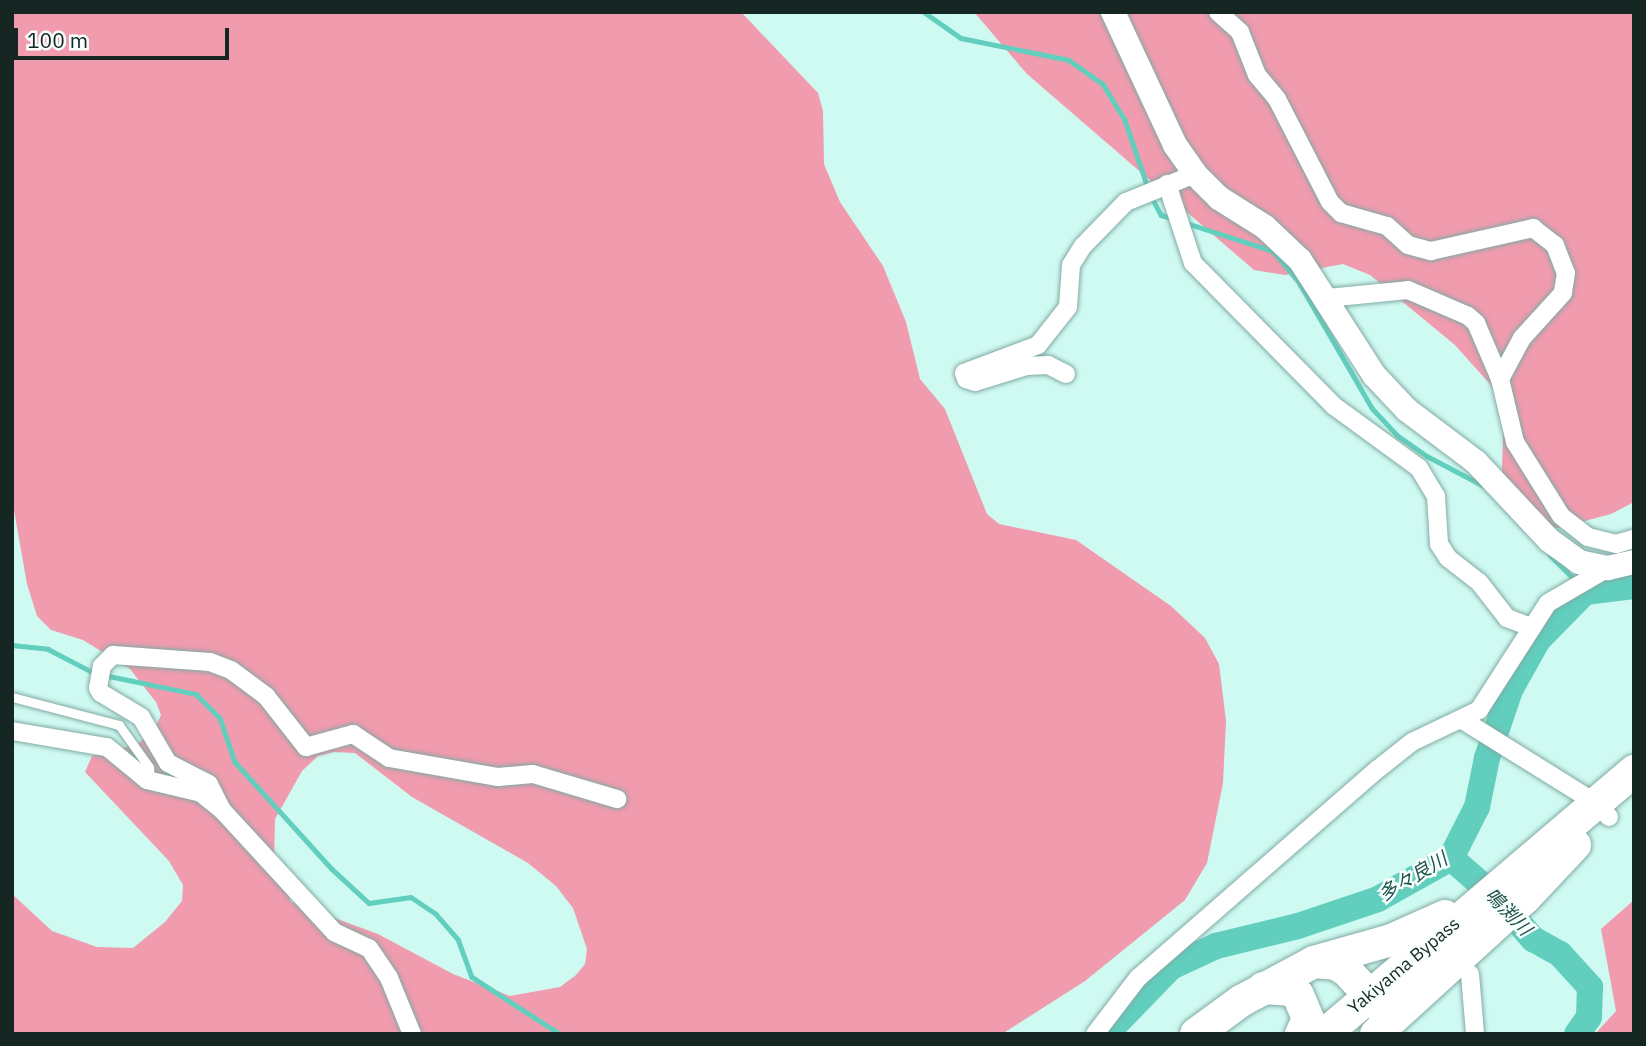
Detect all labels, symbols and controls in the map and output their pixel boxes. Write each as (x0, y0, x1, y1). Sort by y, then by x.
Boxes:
scale bar (18, 14, 233, 58)
text: 100 m (27, 26, 88, 54)
water label: 多々良川 (1375, 848, 1451, 906)
water label: 鳴渕川 (1480, 884, 1536, 940)
street label: Yakiyama Bypass (1344, 913, 1464, 1019)

